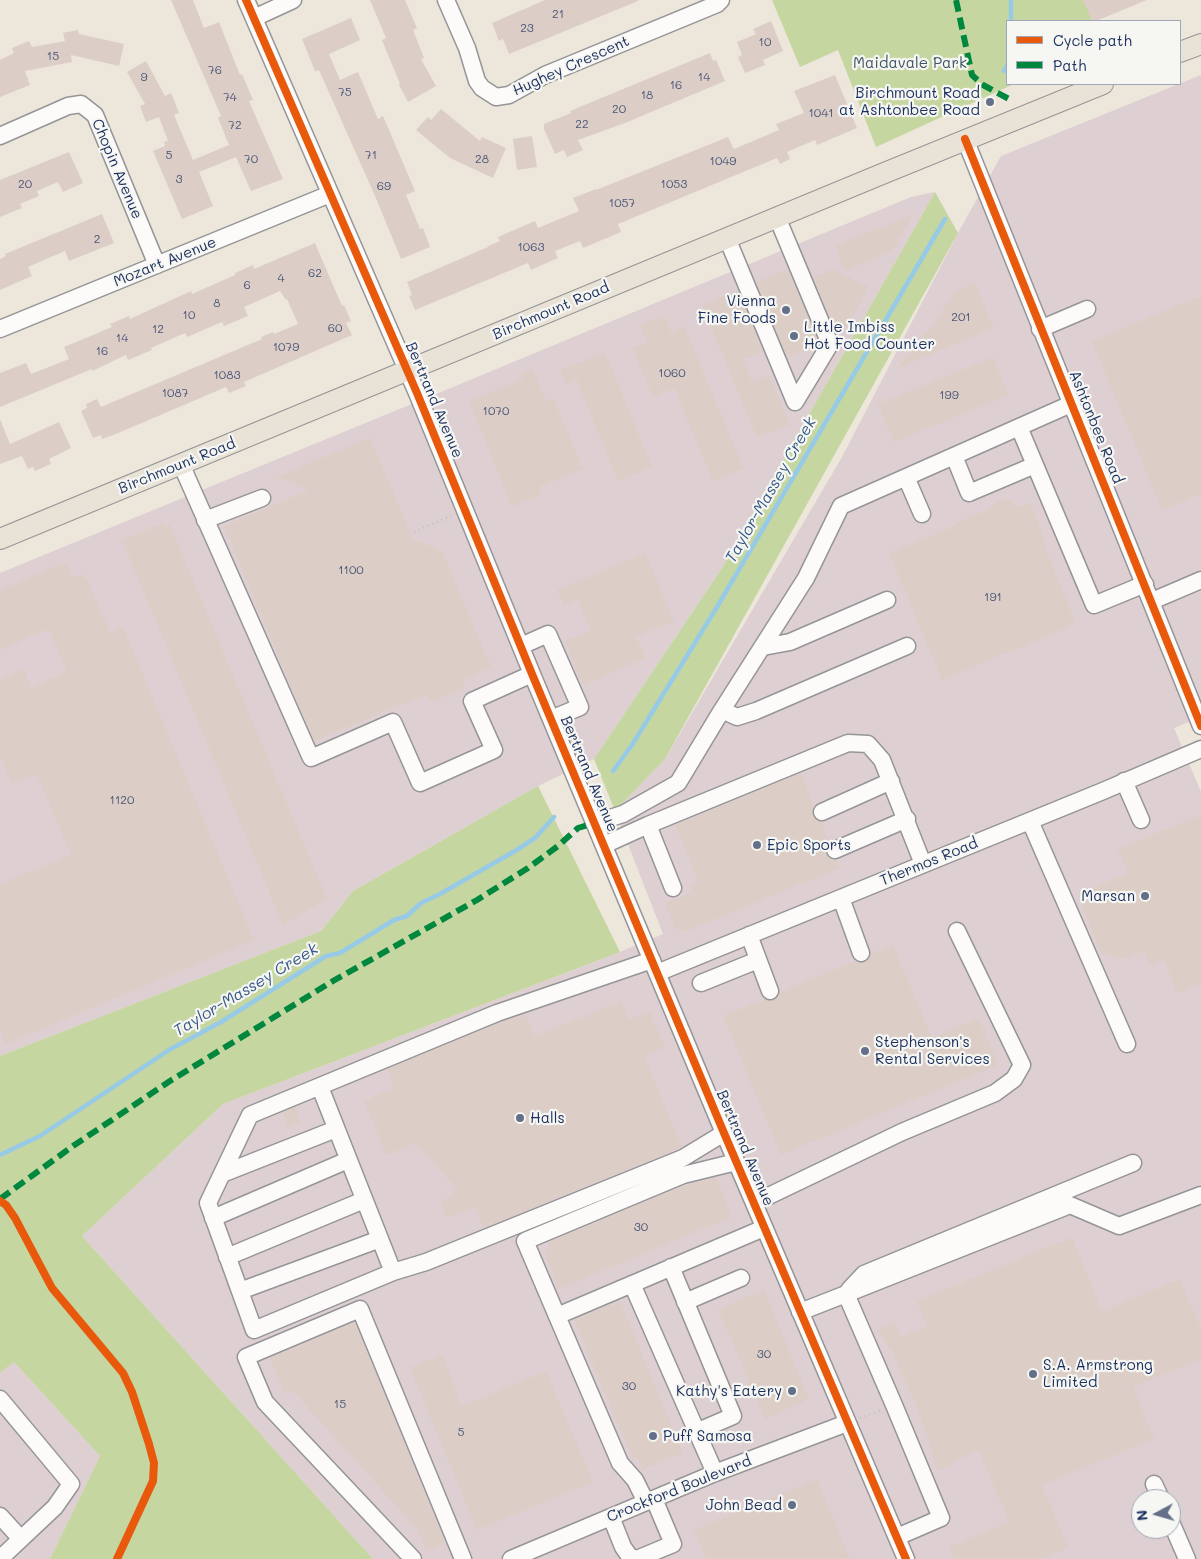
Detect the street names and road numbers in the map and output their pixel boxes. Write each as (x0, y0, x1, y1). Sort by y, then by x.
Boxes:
street label: Hughey Crescent (510, 32, 632, 100)
street label: Chopin Avenue (88, 116, 146, 222)
street label: Mozart Avenue (111, 233, 219, 291)
street label: Birchmount Road (490, 278, 612, 344)
street label: Bertrand Avenue (401, 339, 467, 461)
street label: Ashtonbee Road (1065, 368, 1127, 486)
street label: Birchmount Road (116, 434, 238, 498)
street label: Bertrand Avenue (556, 713, 622, 835)
street label: Thermos Road (877, 834, 981, 890)
street label: Bertrand Avenue (712, 1087, 778, 1209)
street label: Crockford Boulevard (604, 1452, 754, 1526)

